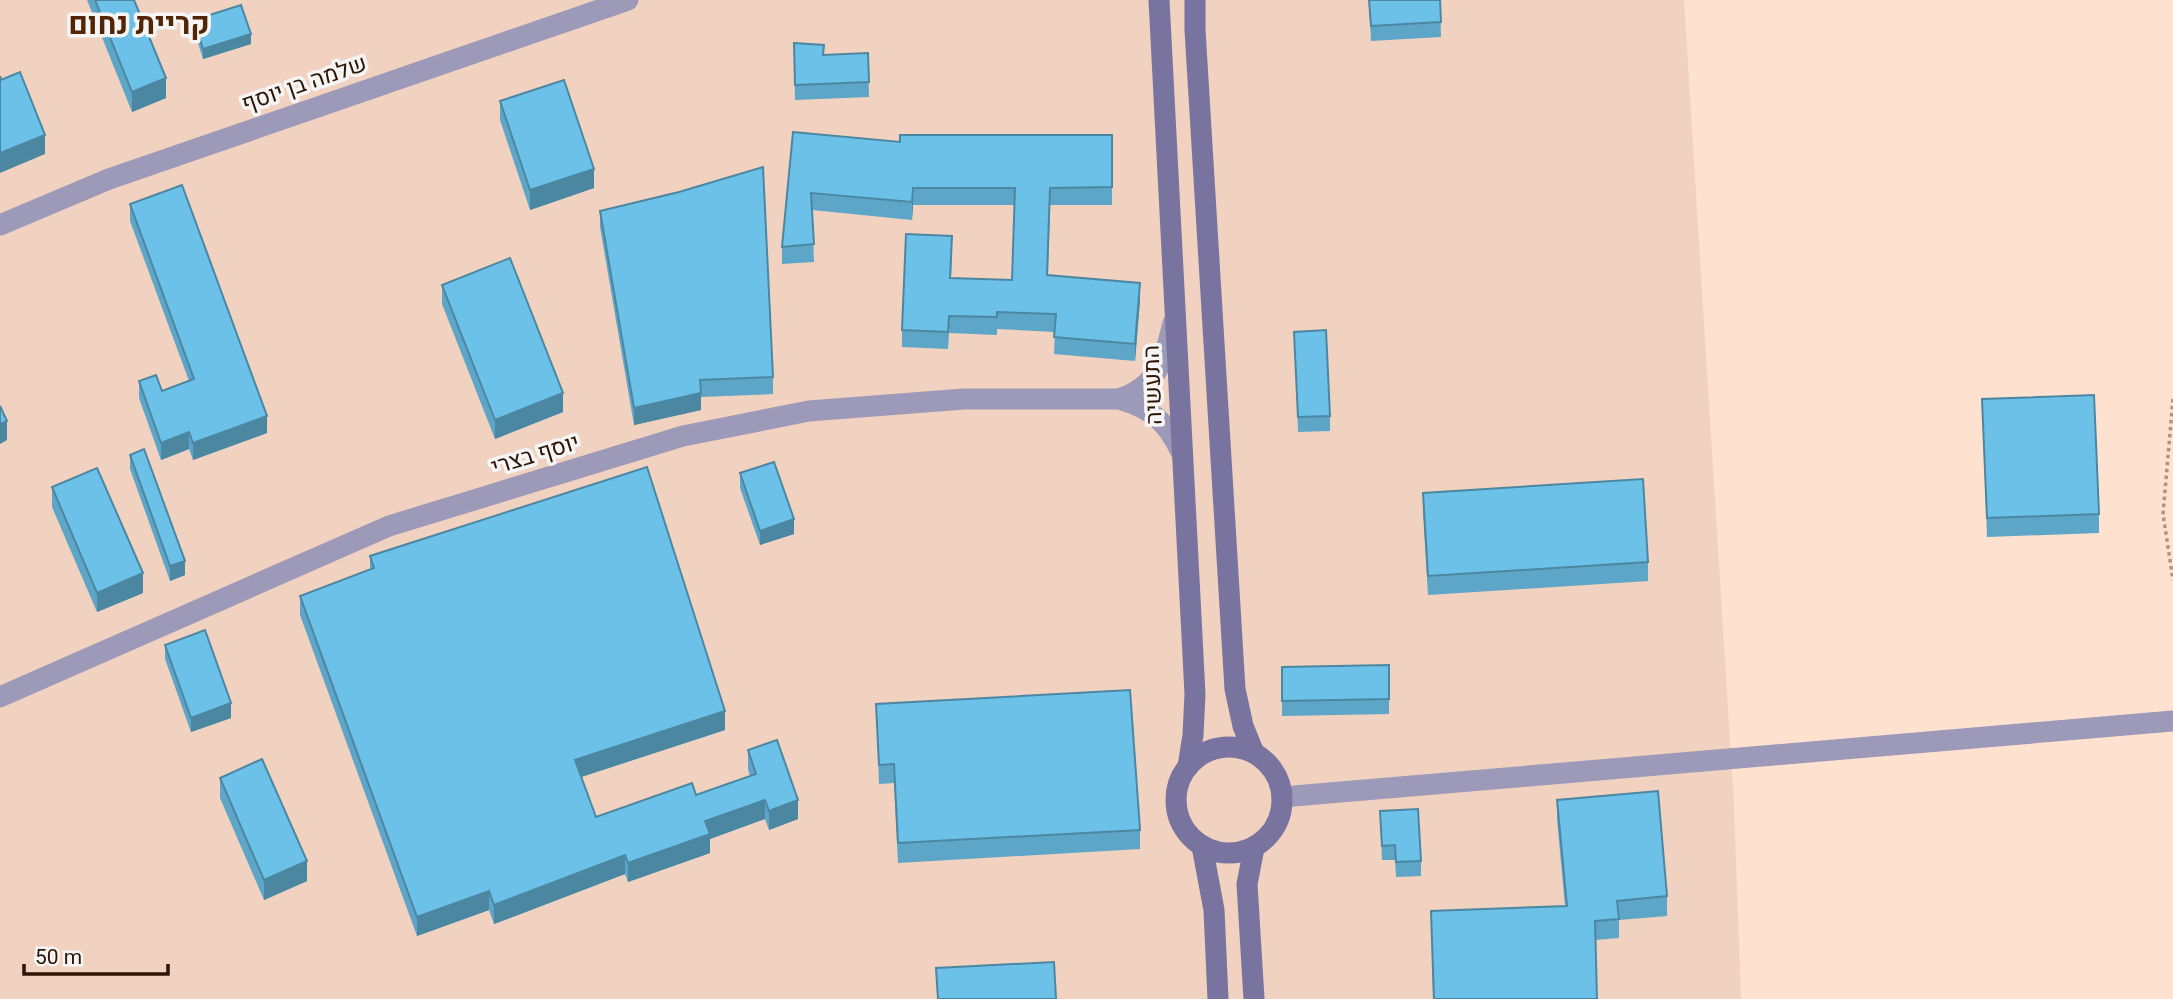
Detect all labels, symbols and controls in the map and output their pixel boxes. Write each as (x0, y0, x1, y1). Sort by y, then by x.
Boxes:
district label: קריית נחום (68, 6, 210, 41)
street label: שלמה בן יוסף (238, 49, 370, 117)
street label: התעשיה (1138, 345, 1167, 425)
street label: יוסף בצרי (488, 428, 582, 481)
scale bar (24, 932, 168, 976)
text: 50 m (35, 945, 82, 969)

